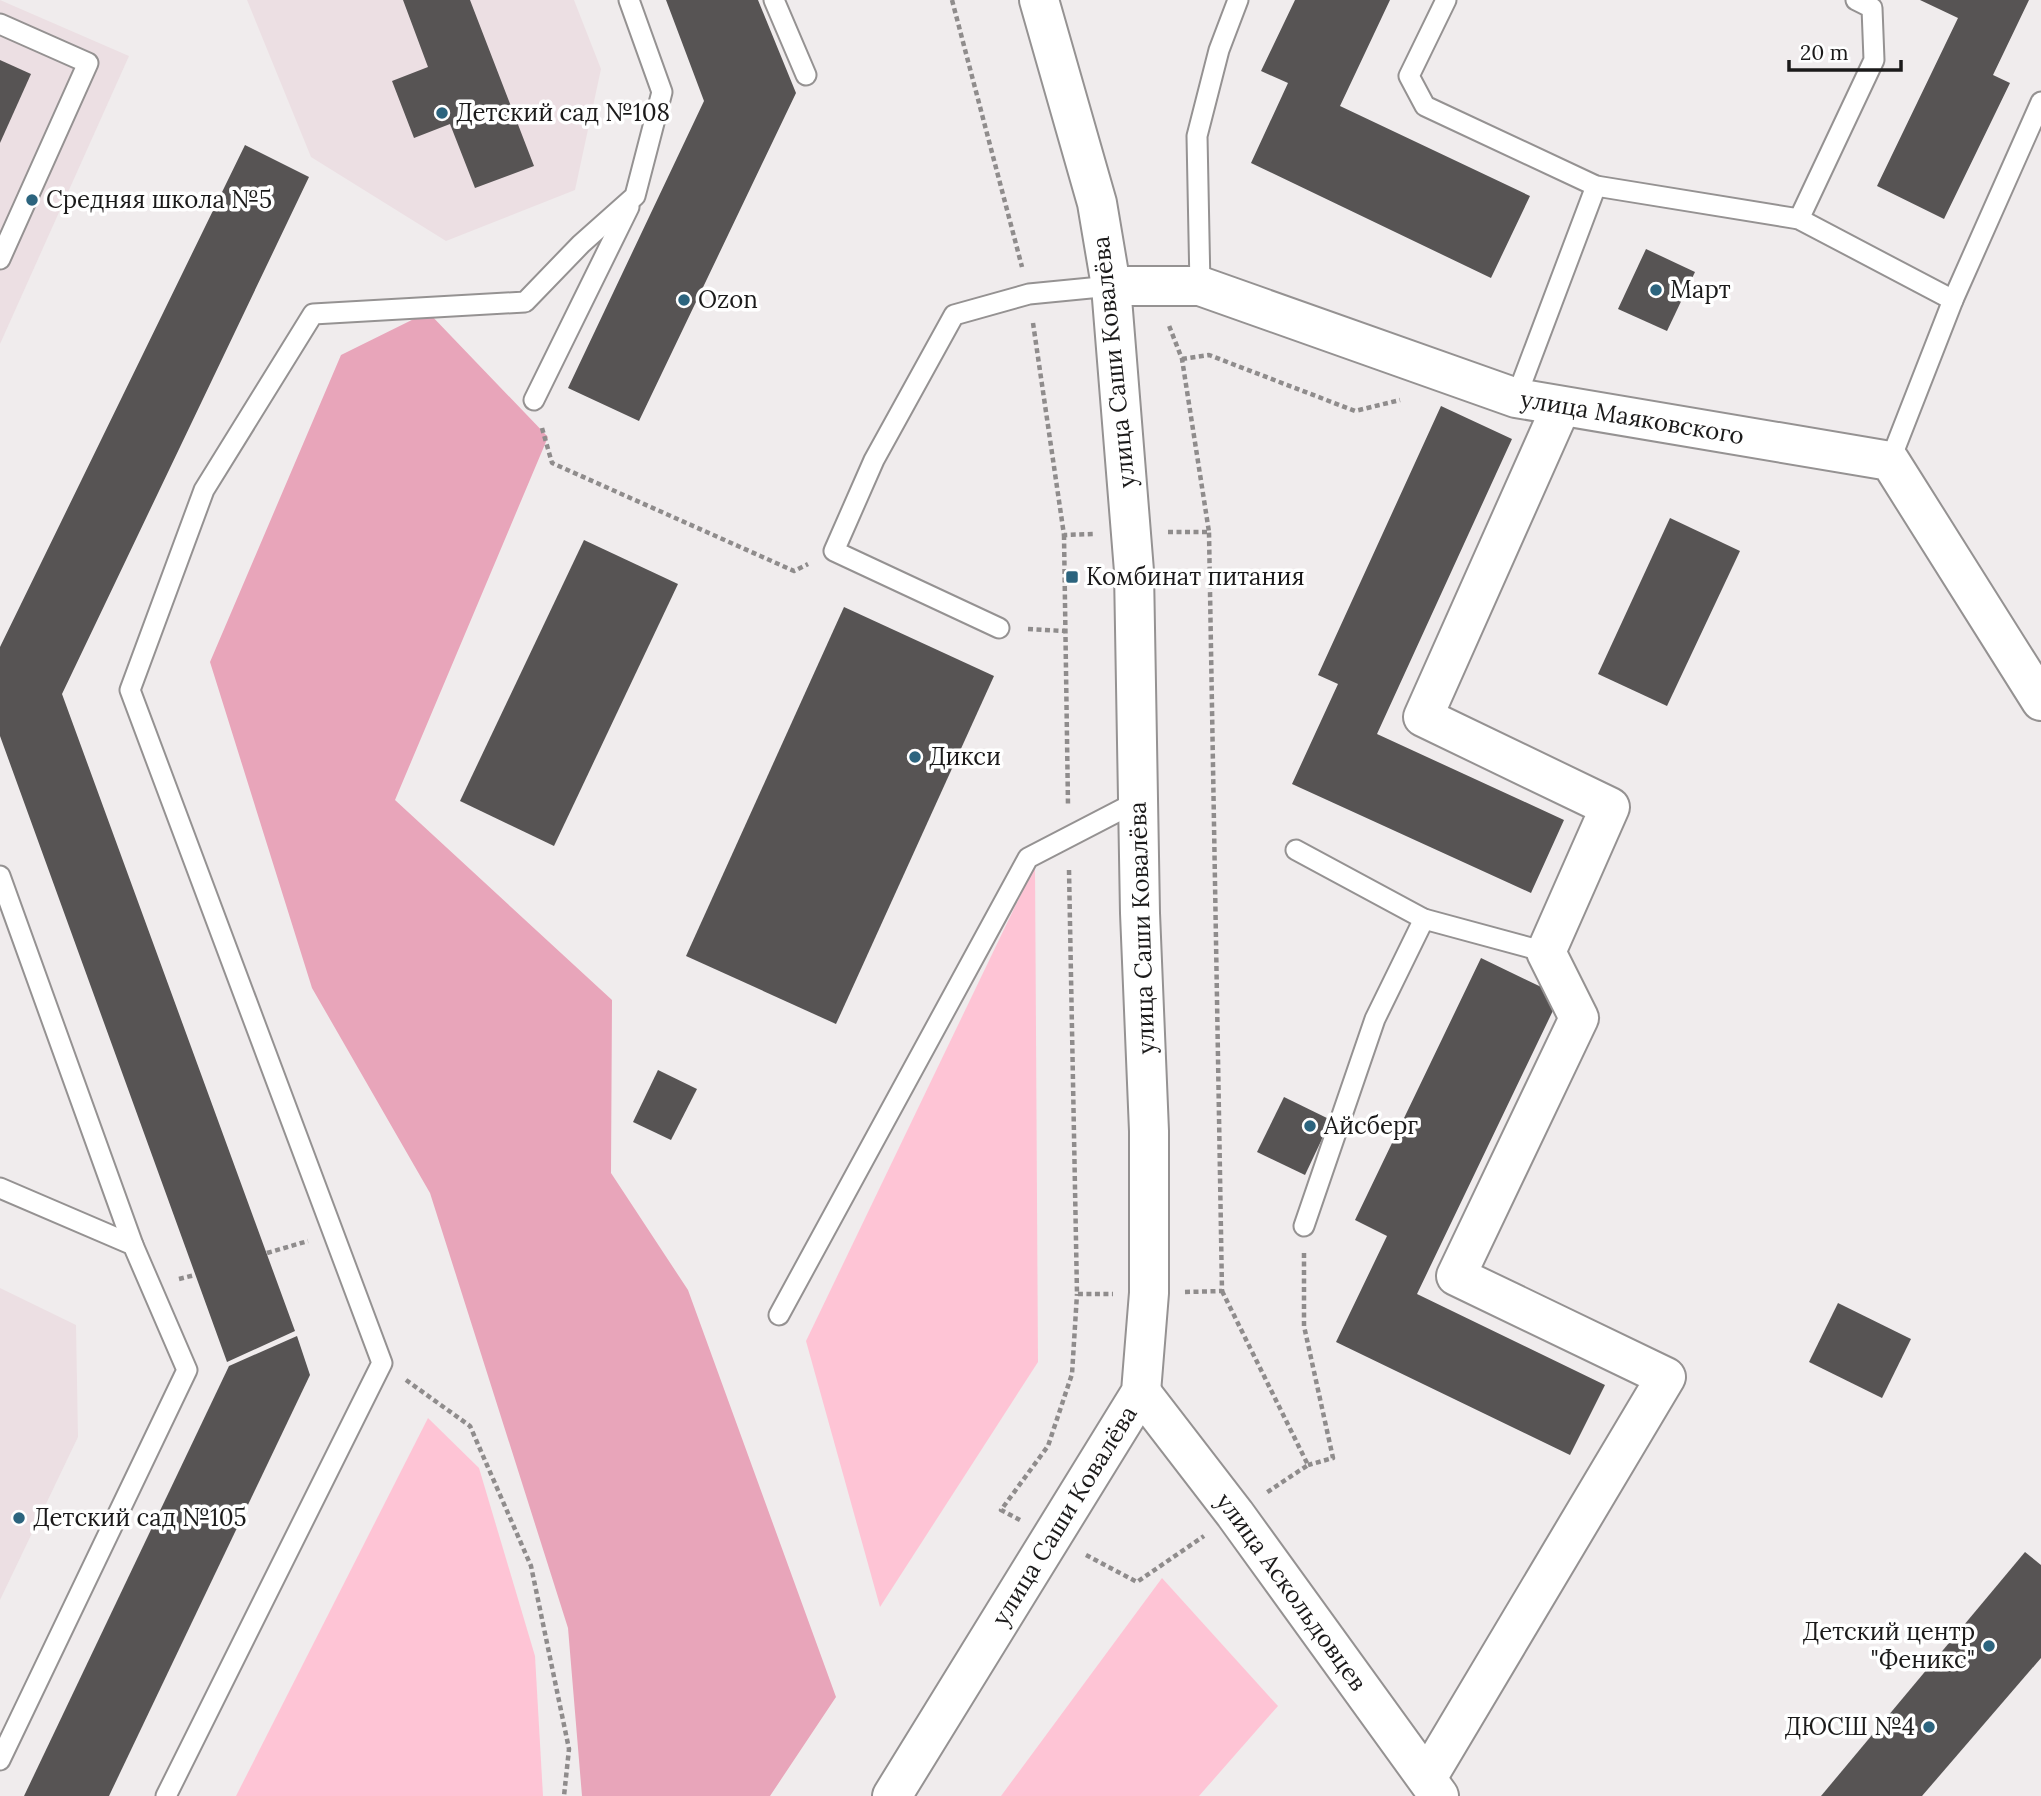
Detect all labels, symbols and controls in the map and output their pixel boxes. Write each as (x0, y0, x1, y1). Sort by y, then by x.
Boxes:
scale bar (1789, 28, 1901, 72)
text: 20 m (1800, 39, 1849, 66)
place label: Детский сад №108 (456, 97, 670, 128)
marker: Детский сад №108 (434, 105, 450, 121)
place label: Средняя школа №5 (46, 184, 272, 215)
marker: Средняя школа №5 (24, 192, 40, 208)
street label: улица Саши Ковалёва (1085, 235, 1142, 489)
place label: Март (1670, 274, 1731, 305)
marker: Март (1648, 282, 1664, 298)
place label: Ozon (698, 284, 758, 315)
marker: Ozon (676, 292, 692, 308)
street label: улица Маяковского (1518, 383, 1746, 451)
place label: Комбинат питания (1086, 561, 1305, 592)
marker: Комбинат питания (1064, 569, 1080, 585)
place label: Дикси (929, 741, 1001, 772)
marker: Дикси (907, 749, 923, 765)
street label: улица Саши Ковалёва (1122, 801, 1161, 1055)
place label: Айсберг (1323, 1110, 1418, 1141)
marker: Айсберг (1302, 1118, 1318, 1134)
street label: улица Саши Ковалёва (985, 1400, 1144, 1631)
street label: улица Аскольдовцев (1209, 1486, 1374, 1697)
place label: Детский сад №105 (33, 1502, 247, 1533)
marker: Детский сад №105 (11, 1510, 27, 1526)
place label: Детский центр "Феникс" (1803, 1616, 1975, 1675)
marker: Детский центр "Феникс" (1981, 1638, 1997, 1654)
place label: ДЮСШ №4 (1785, 1711, 1915, 1742)
marker: ДЮСШ №4 (1921, 1719, 1937, 1735)

